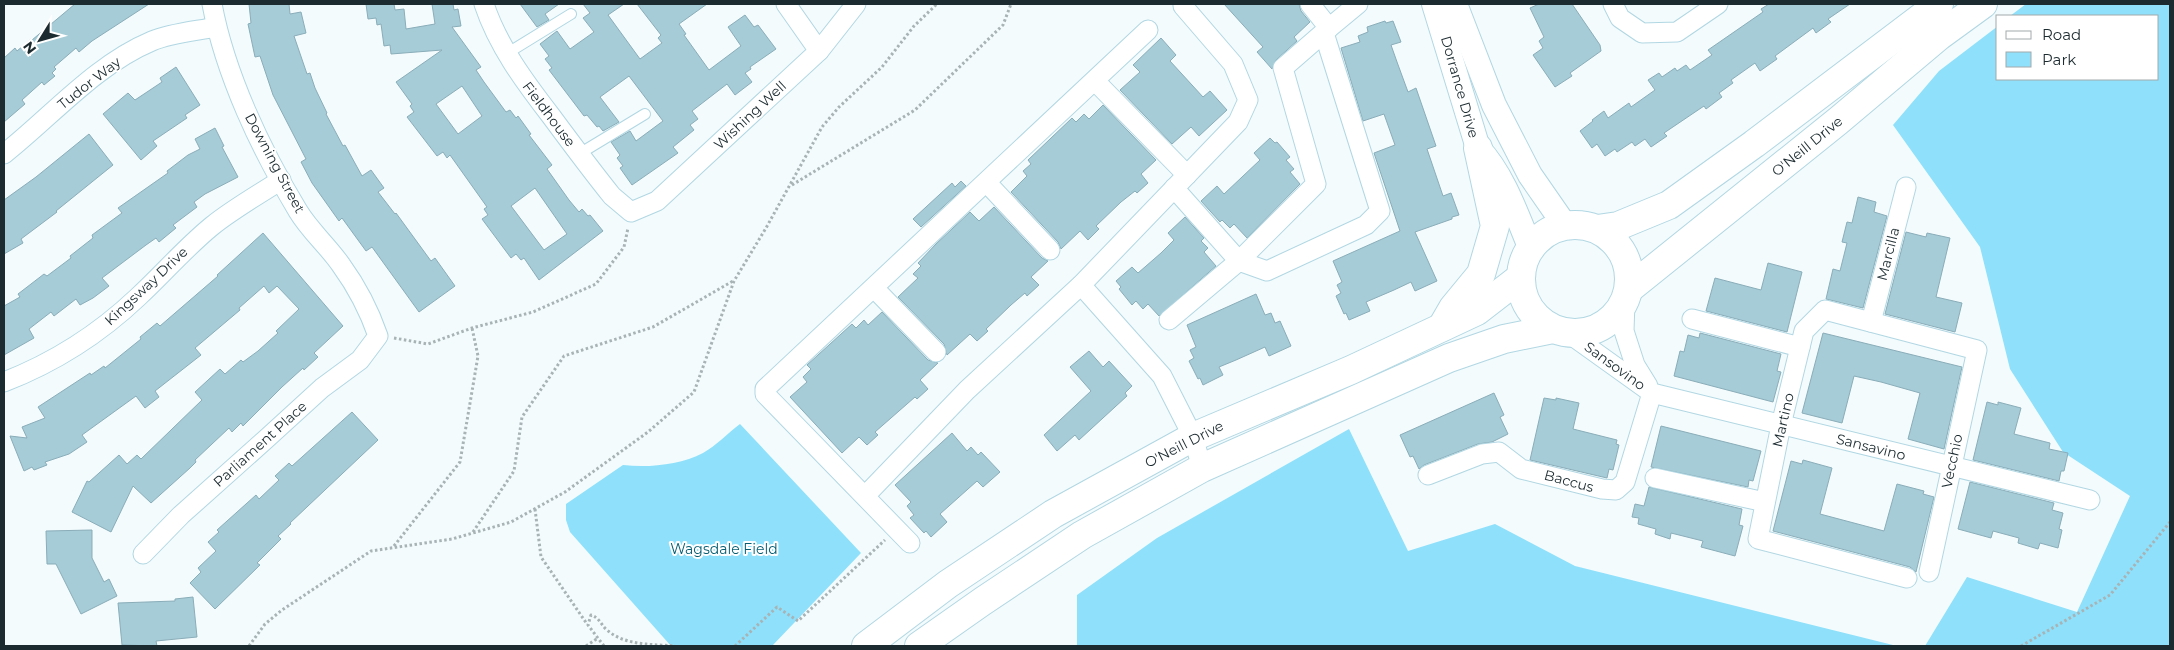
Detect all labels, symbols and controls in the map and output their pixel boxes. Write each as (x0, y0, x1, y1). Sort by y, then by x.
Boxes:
north arrow (15, 15, 65, 65)
legend (1996, 15, 2159, 80)
text: Road (2042, 25, 2081, 44)
street label: Dorrance Drive (1437, 34, 1483, 140)
text: N (19, 38, 40, 58)
text: Park (2042, 50, 2076, 69)
street label: Tudor Way (54, 53, 124, 113)
street label: Wishing Well (710, 77, 790, 153)
street label: Fieldhouse (519, 78, 579, 150)
street label: Downing Street (241, 110, 309, 216)
street label: O'Neill Drive (1768, 112, 1846, 180)
street label: Marcilla (1873, 225, 1903, 283)
street label: Kingsway Drive (101, 243, 191, 329)
street label: Sansovino (1581, 338, 1649, 394)
street label: Martino (1768, 391, 1798, 449)
street label: Parliament Place (209, 397, 311, 491)
street label: O'Neill Drive (1142, 417, 1226, 471)
street label: Sansavino (1834, 430, 1908, 464)
street label: Vecchio (1937, 432, 1967, 490)
street label: Baccus (1542, 466, 1596, 496)
park label: Wagsdale Field (670, 540, 778, 558)

